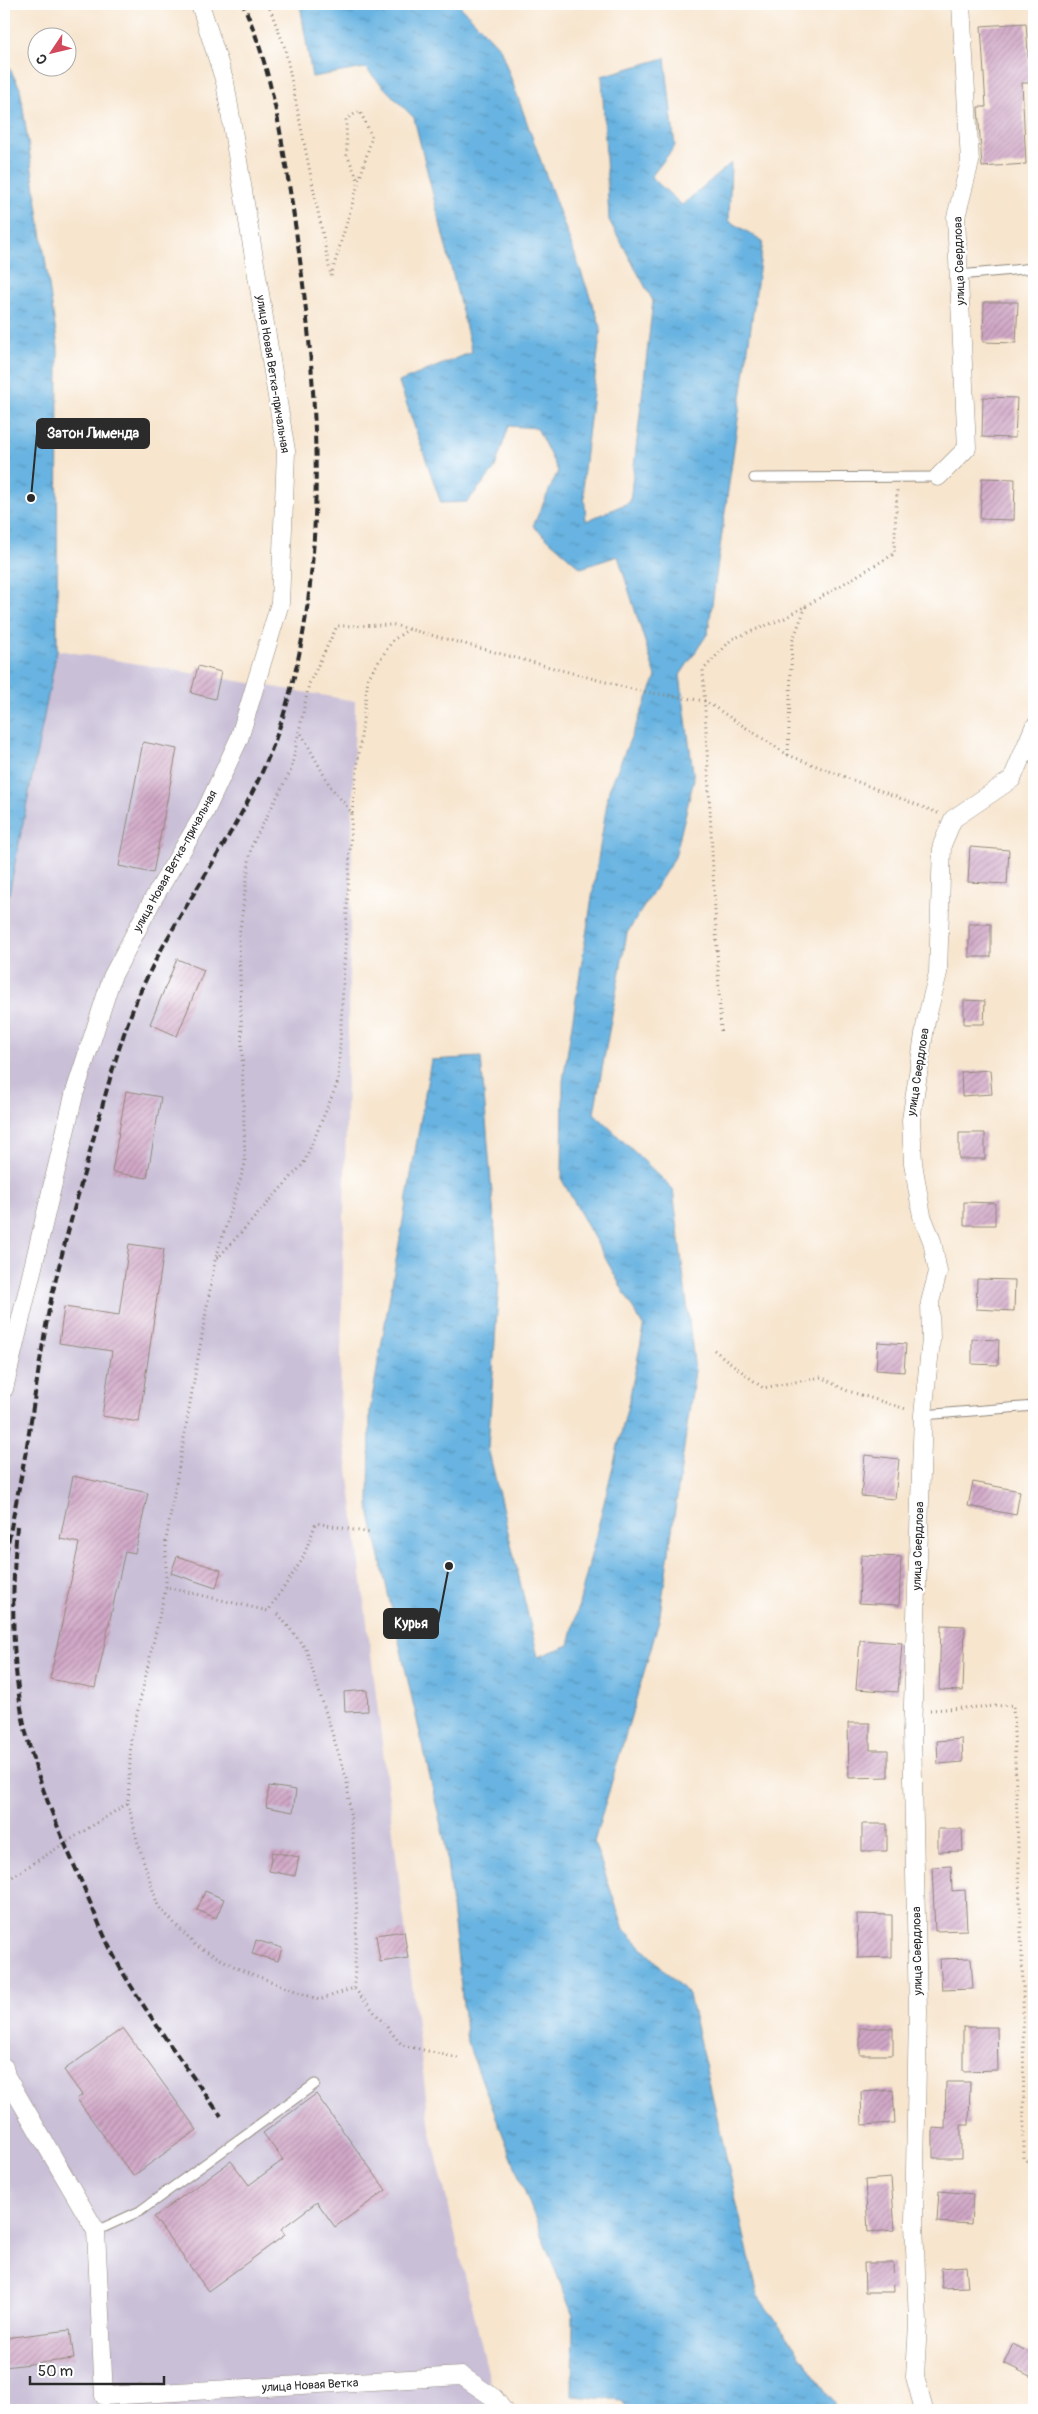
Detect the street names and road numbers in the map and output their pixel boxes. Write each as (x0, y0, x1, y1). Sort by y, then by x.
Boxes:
street label: улица Свердлова (950, 216, 969, 307)
street label: улица Новая Ветка-причальная (252, 293, 292, 454)
street label: улица Новая Ветка-причальная (130, 787, 221, 936)
street label: улица Свердлова (904, 1027, 933, 1118)
street label: улица Свердлова (909, 1501, 928, 1592)
street label: улица Свердлова (909, 1906, 926, 1997)
street label: улица Новая Ветка (260, 2375, 359, 2396)

